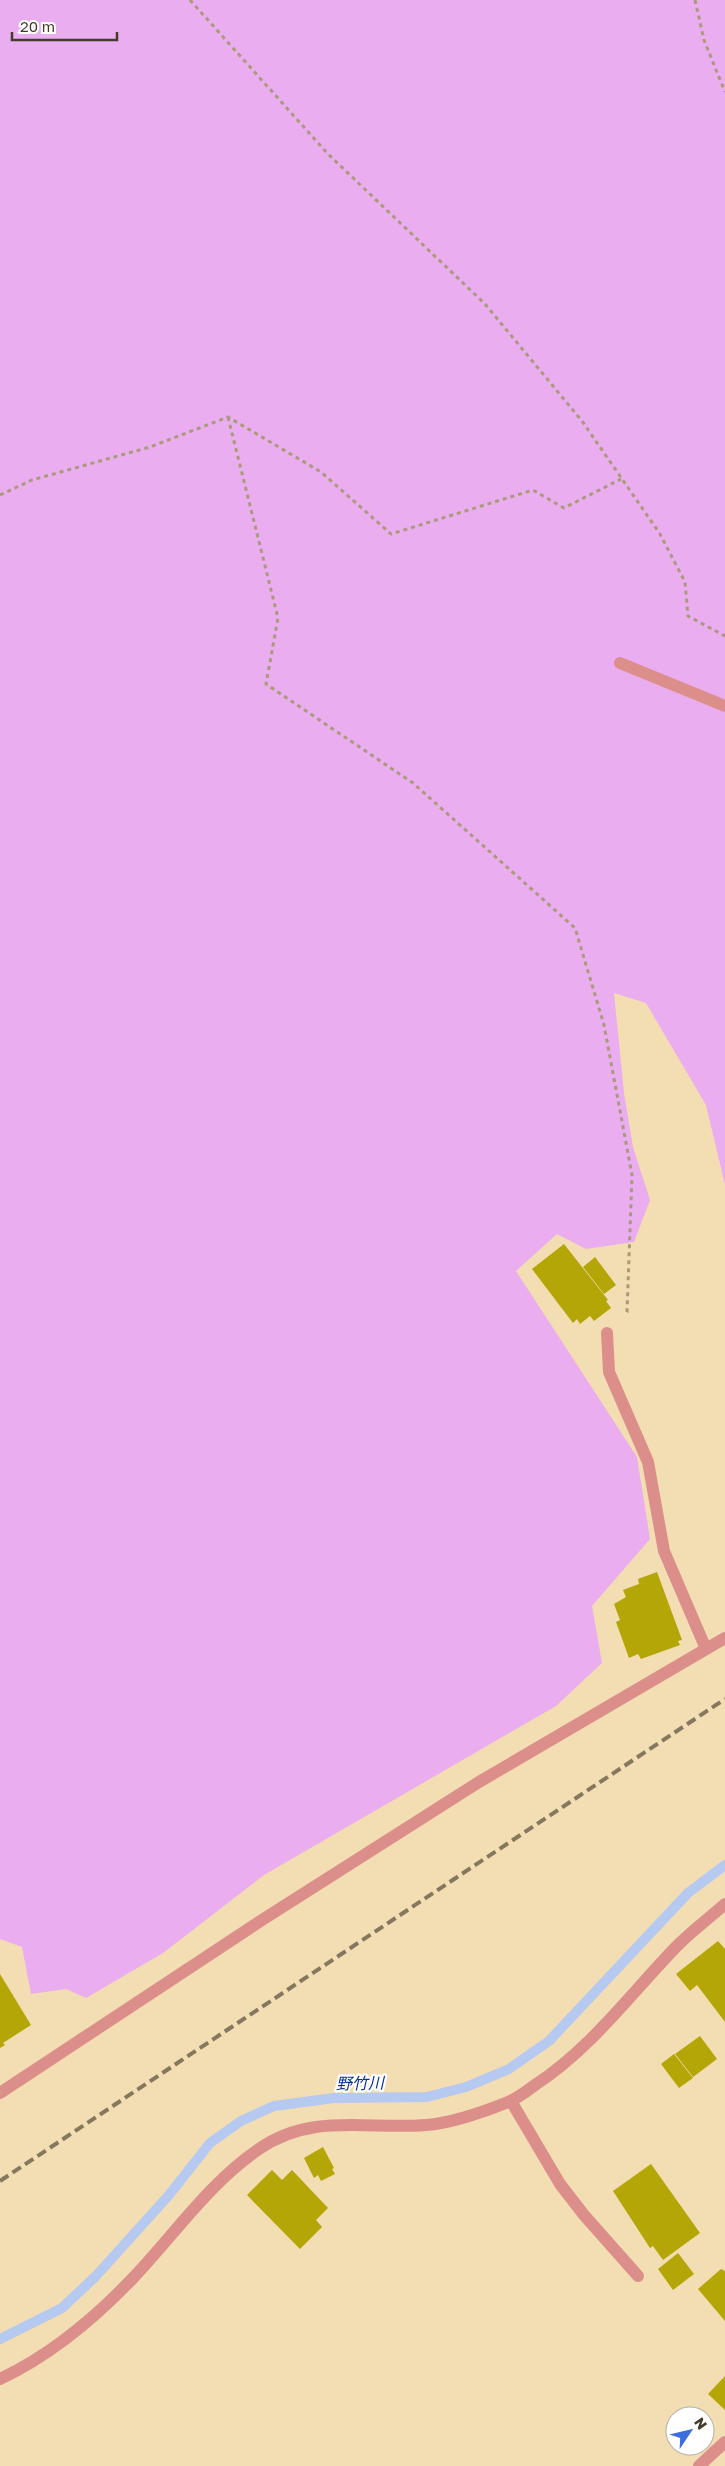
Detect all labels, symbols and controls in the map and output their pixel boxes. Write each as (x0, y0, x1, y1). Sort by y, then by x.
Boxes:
scale bar (12, 10, 118, 42)
text: 20 m (20, 17, 55, 35)
water label: 野竹川 (336, 2073, 386, 2093)
north arrow (665, 2406, 715, 2456)
text: N (691, 2414, 711, 2432)

